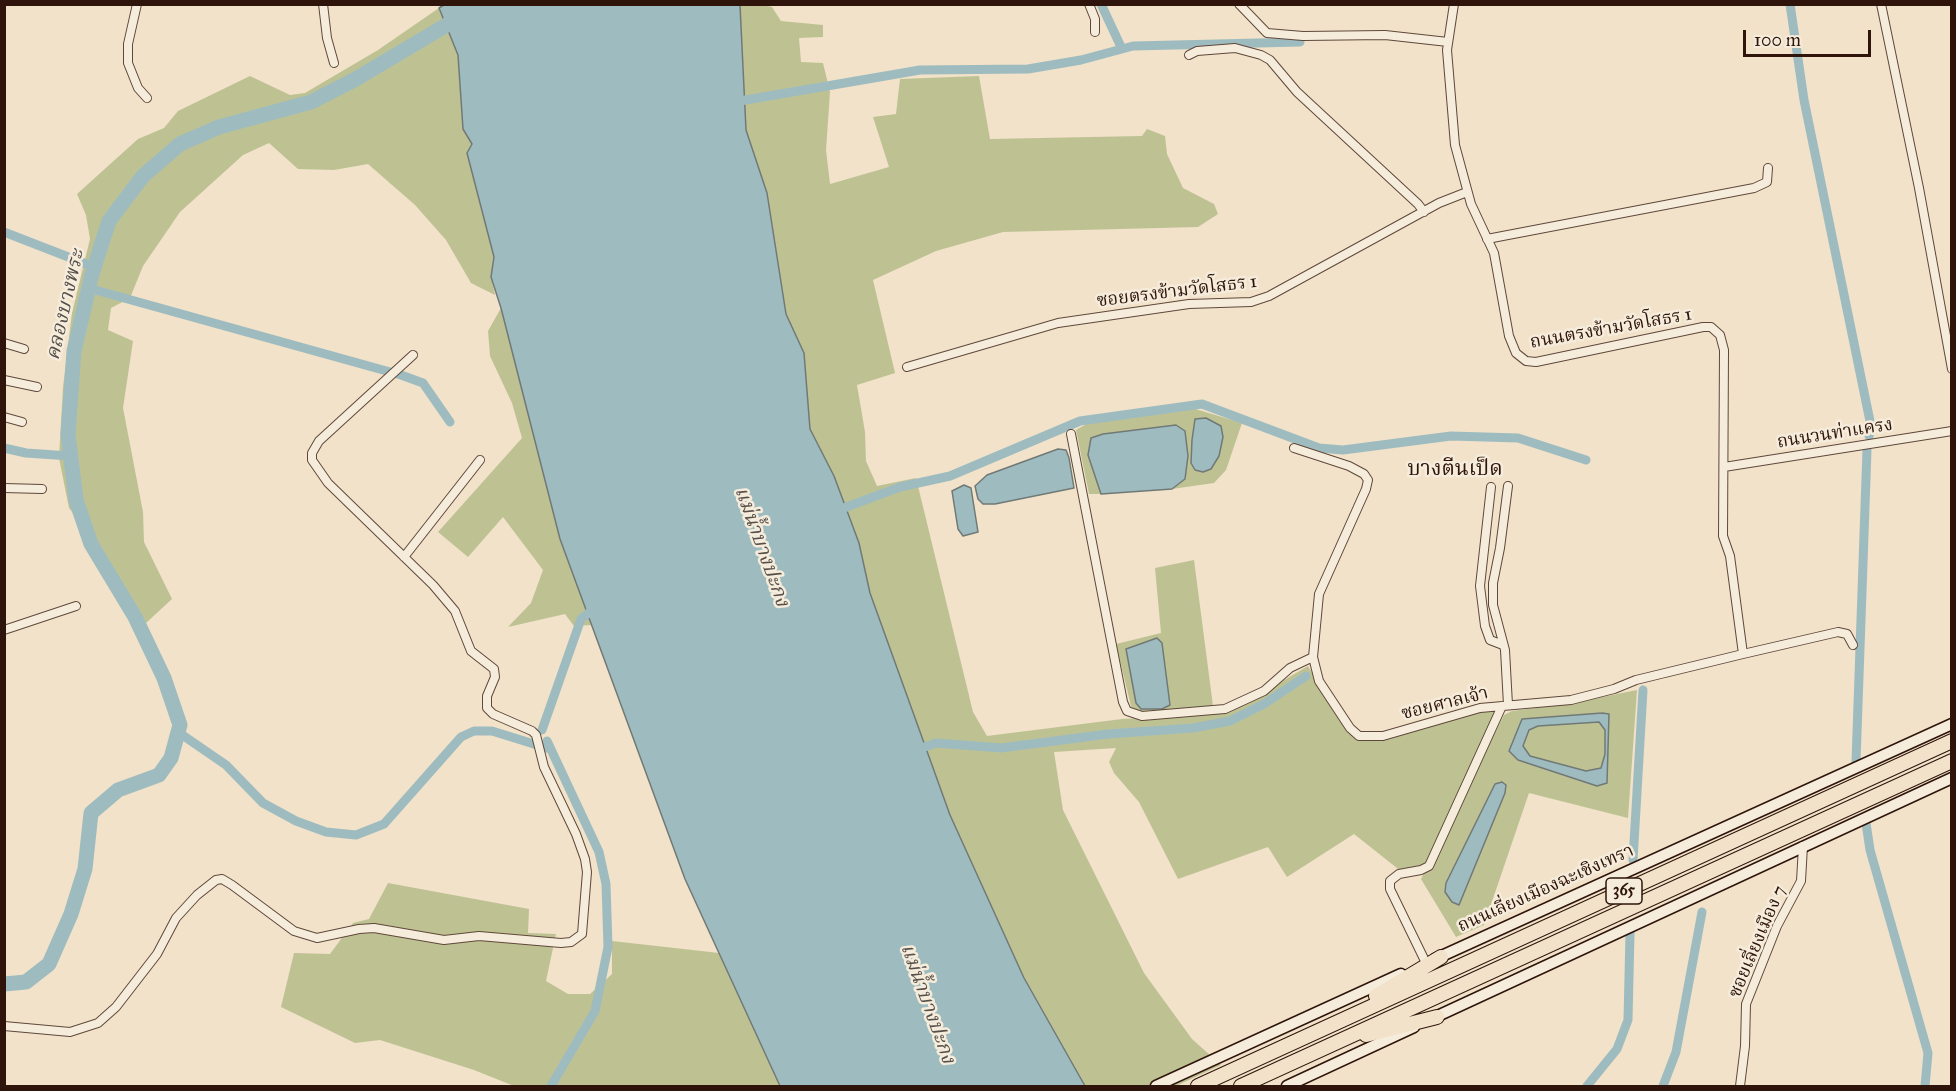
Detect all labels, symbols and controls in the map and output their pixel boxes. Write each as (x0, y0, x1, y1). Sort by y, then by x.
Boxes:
scale bar (1746, 18, 1874, 56)
text: 100 m (1754, 29, 1801, 51)
water label: คลองบางพระ (42, 247, 90, 363)
street label: ซอยตรงข้ามวัดโสธร 1 (1096, 271, 1258, 313)
street label: ถนนตรงข้ามวัดโสธร 1 (1528, 304, 1694, 354)
street label: ถนนวนท่าแครง (1776, 414, 1894, 454)
district label: บางตีนเป็ด (1407, 457, 1503, 483)
water label: แม่น้ำบางปะกง (728, 484, 794, 610)
street label: ซอยศาลเจ้า (1399, 683, 1491, 725)
street label: ถนนเลี่ยงเมืองฉะเชิงเทรา (1455, 840, 1637, 938)
road number: 365 (1606, 878, 1642, 904)
street label: ซอยเลี่ยงเมือง 7 (1725, 883, 1791, 1001)
water label: แม่น้ำบางปะกง (894, 941, 960, 1067)

